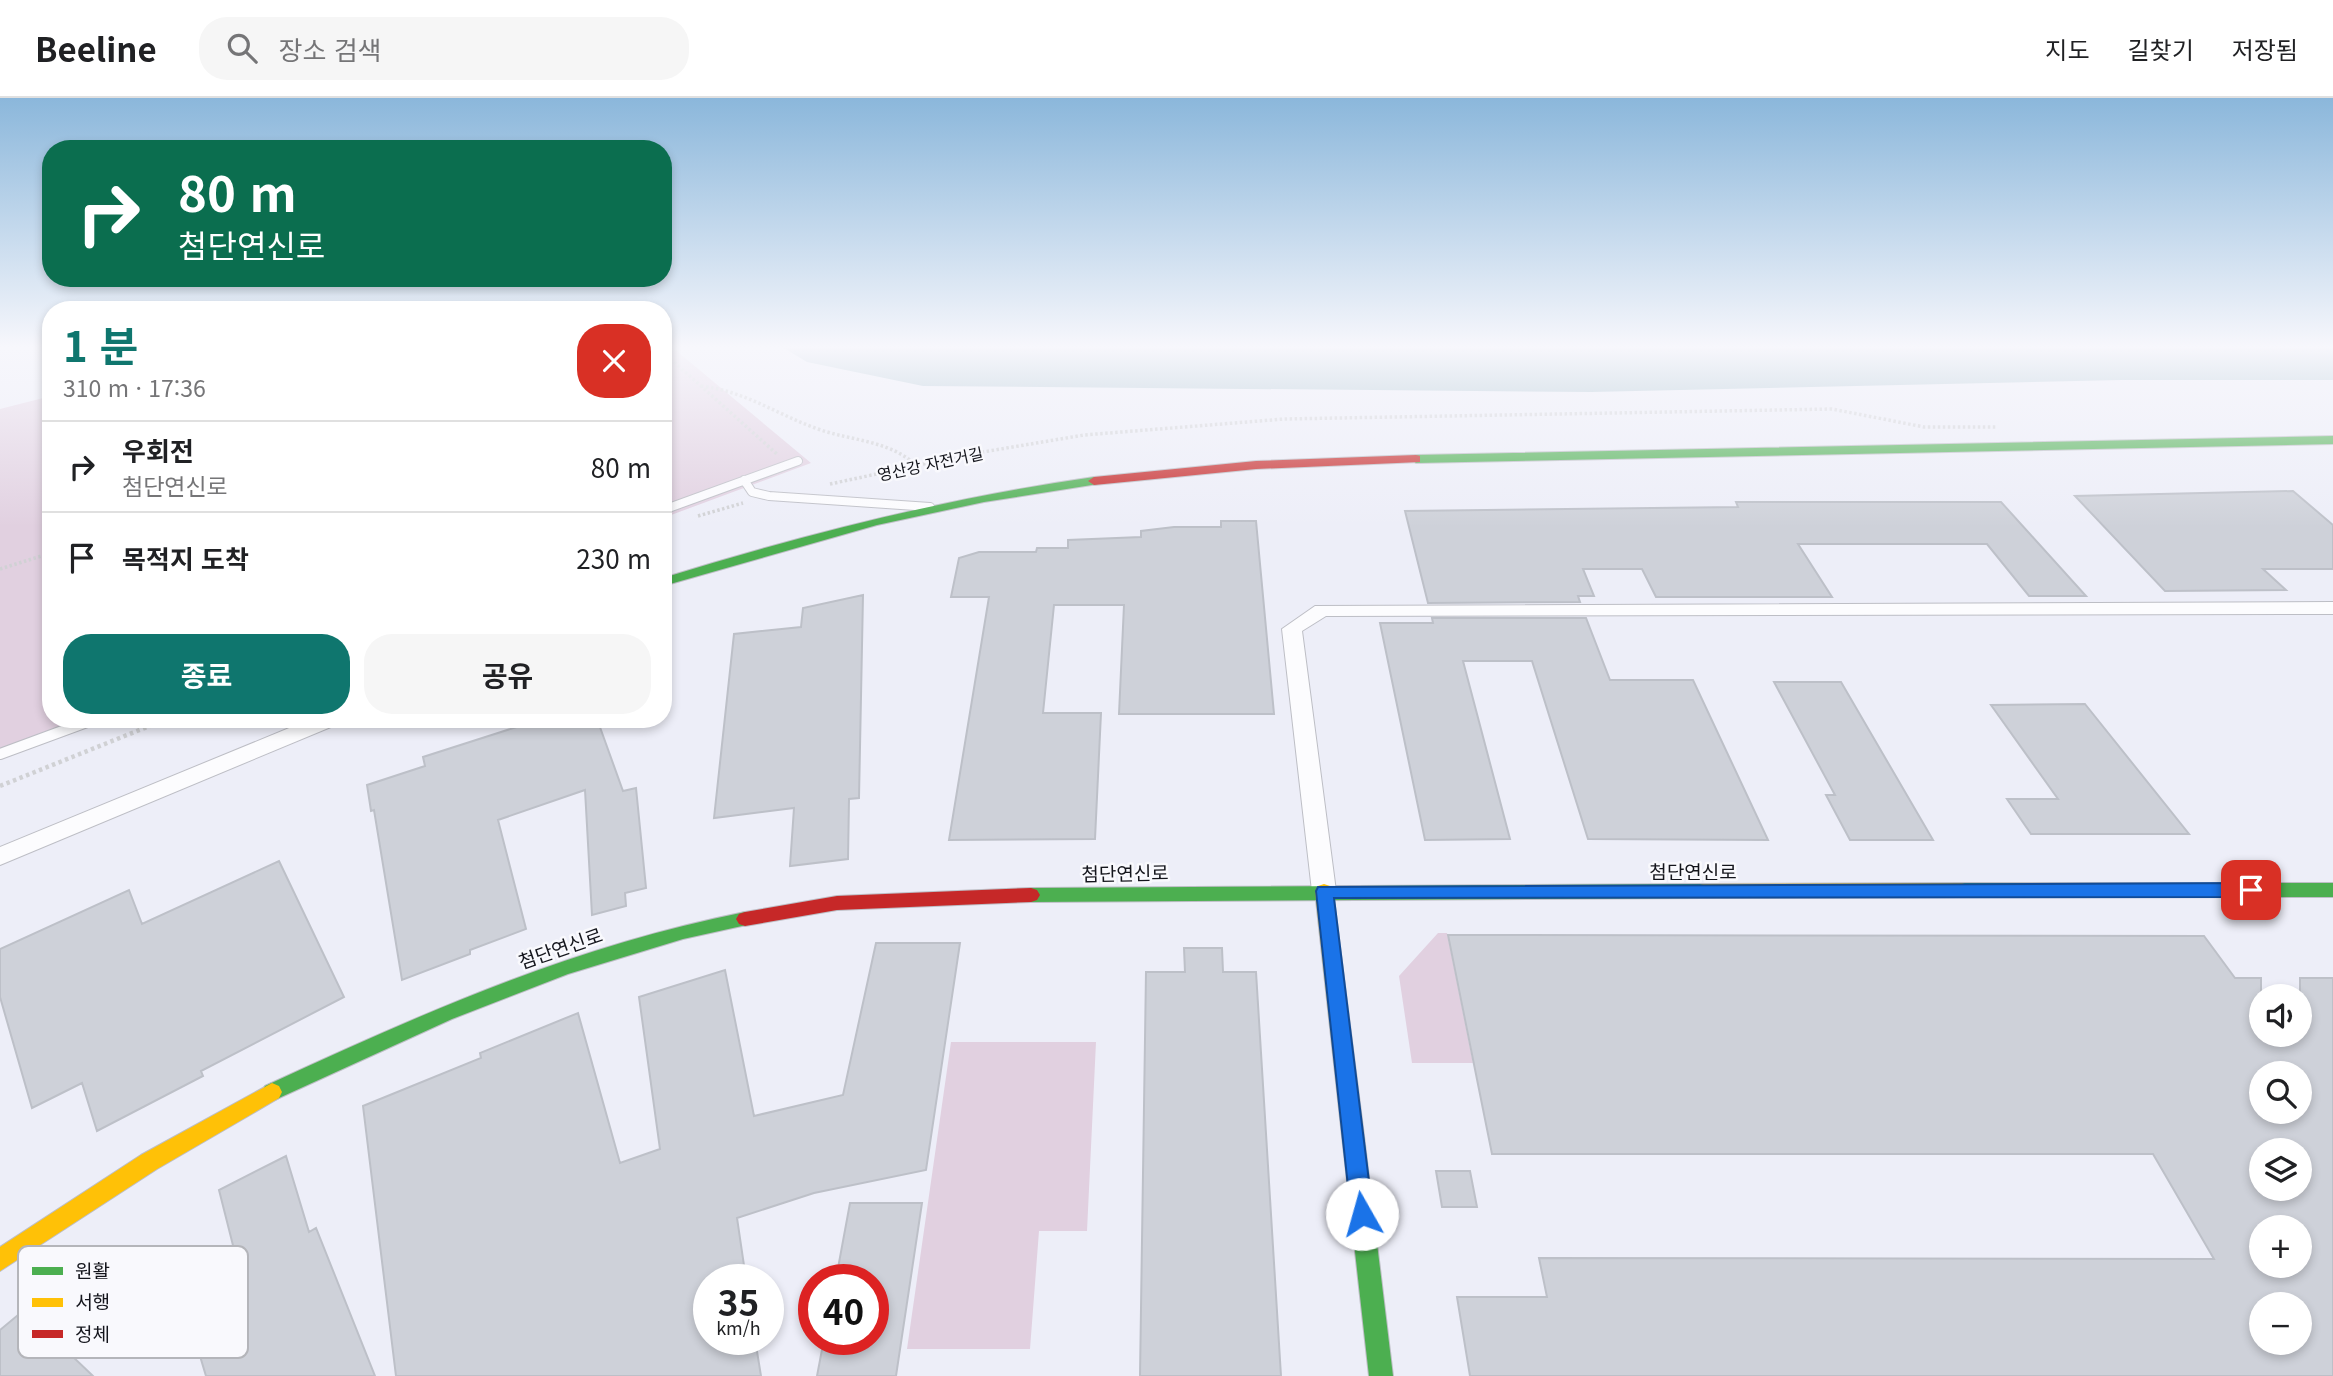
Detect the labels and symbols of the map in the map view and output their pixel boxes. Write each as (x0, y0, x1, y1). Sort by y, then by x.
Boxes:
street label: 영산강 자전거길 (875, 440, 985, 486)
street label: 첨단연신로 (1649, 857, 1737, 884)
street label: 첨단연신로 (1081, 858, 1169, 886)
pin (2221, 860, 2281, 920)
street label: 첨단연신로 (514, 920, 606, 974)
position arrow (1325, 1177, 1399, 1251)
legend (18, 1246, 248, 1358)
text: 원활 (75, 1256, 110, 1283)
speed limit sign: 40 (798, 1264, 889, 1355)
text: 서행 (75, 1287, 110, 1314)
text: 정체 (75, 1319, 110, 1346)

